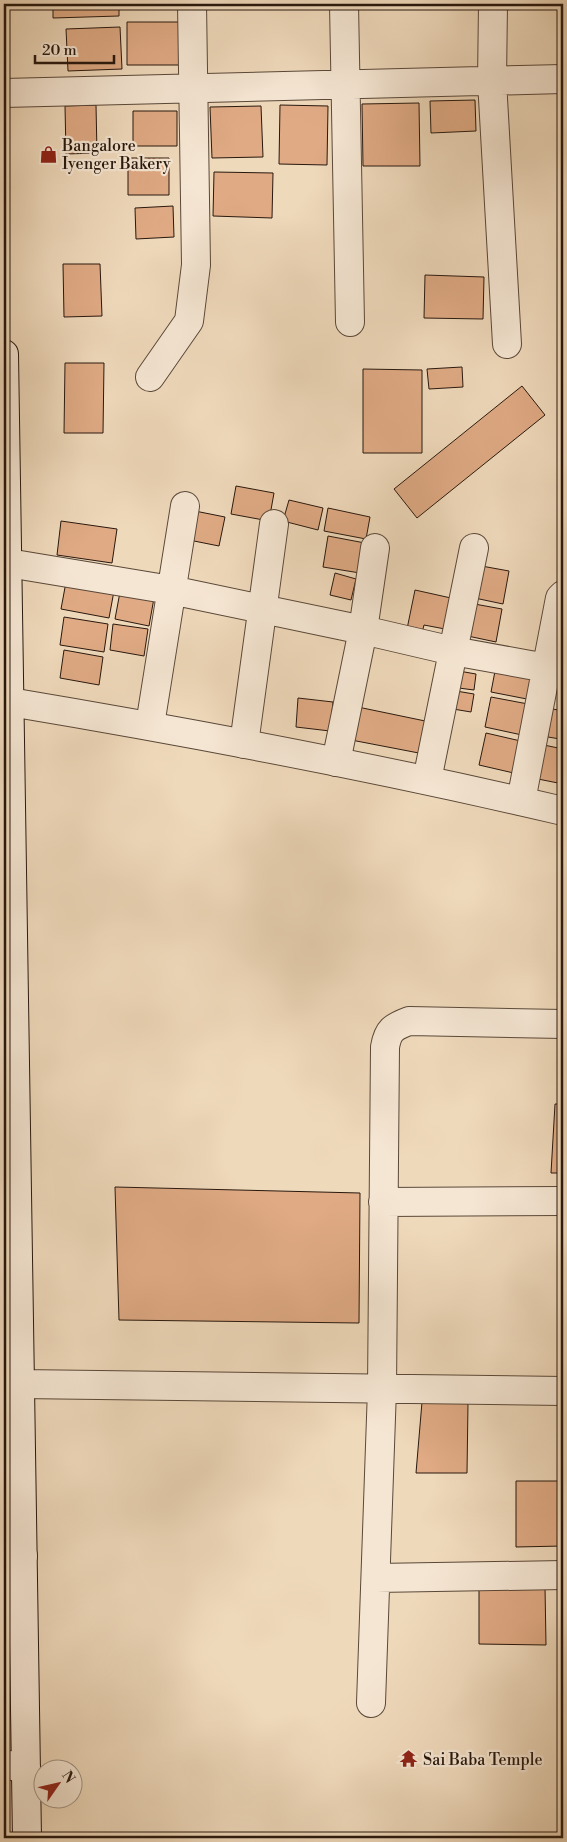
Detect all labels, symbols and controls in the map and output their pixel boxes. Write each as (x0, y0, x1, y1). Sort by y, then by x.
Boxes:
scale bar (35, 32, 114, 64)
text: 20 m (42, 41, 77, 60)
place label: Bangalore Iyenger Bakery (61, 136, 171, 174)
shop icon: Bangalore Iyenger Bakery (38, 144, 58, 164)
temple icon: Sai Baba Temple (399, 1749, 419, 1769)
place label: Sai Baba Temple (423, 1750, 543, 1770)
north arrow (32, 1760, 82, 1810)
text: N (57, 1768, 79, 1787)

